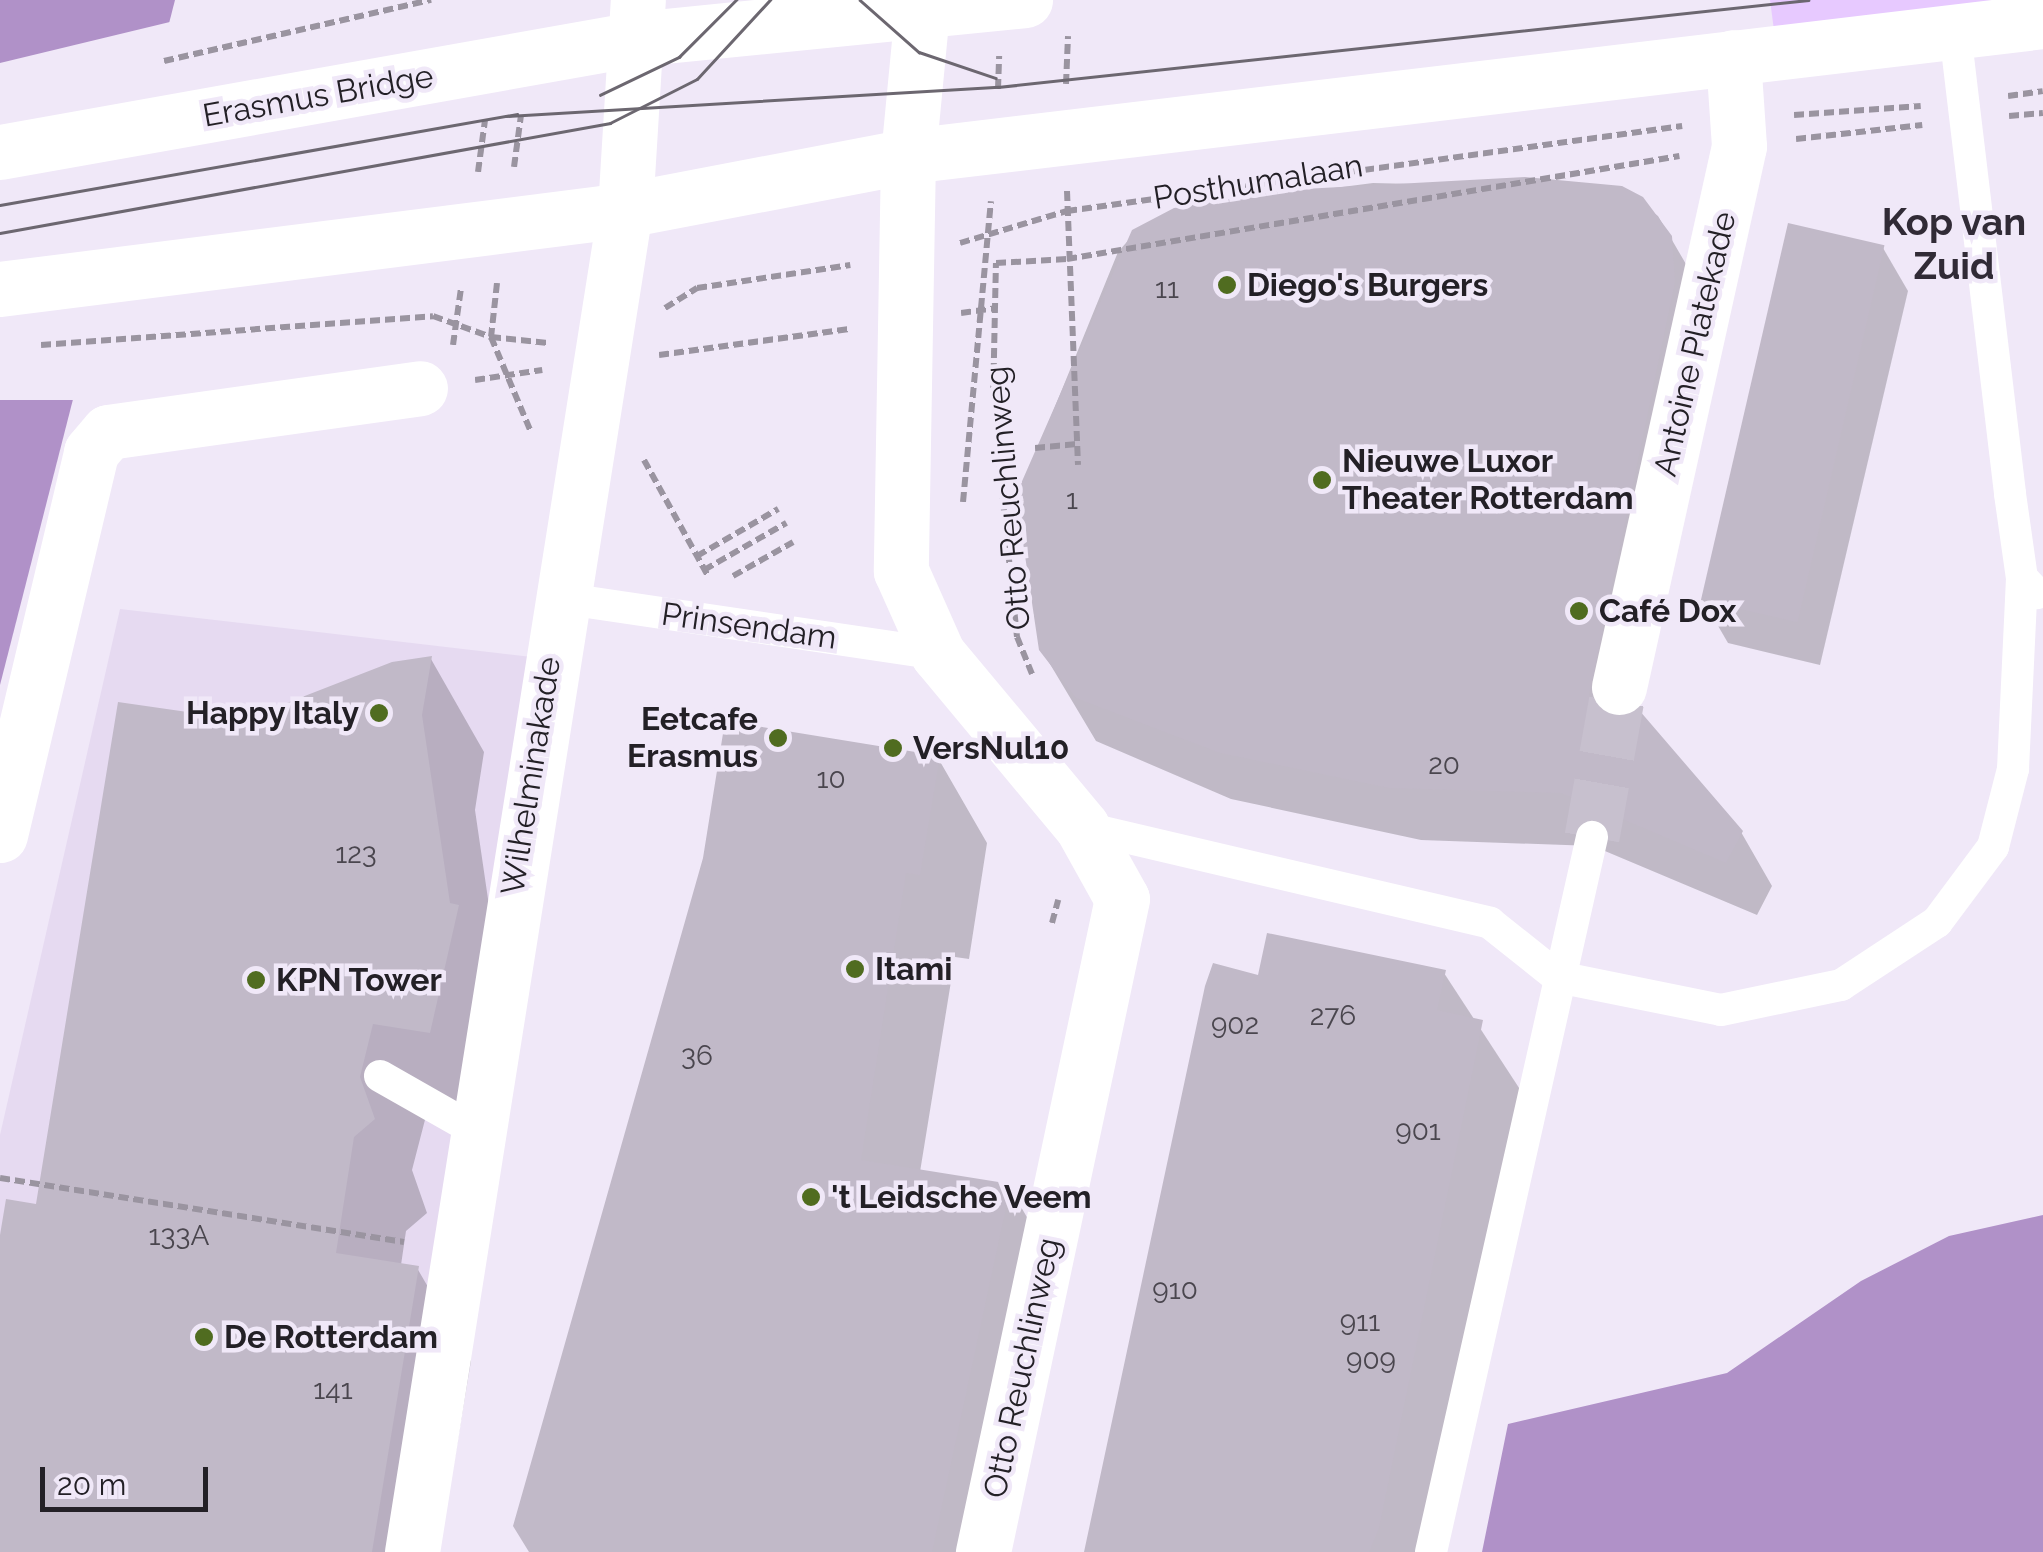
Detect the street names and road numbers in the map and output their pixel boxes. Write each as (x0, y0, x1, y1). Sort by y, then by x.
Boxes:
street label: Erasmus Bridge (200, 57, 436, 135)
street label: Posthumalaan (1151, 146, 1365, 218)
street label: Antoine Platekade (1646, 208, 1744, 480)
street label: Otto Reuchlinweg (977, 364, 1039, 632)
street label: Prinsendam (659, 595, 839, 657)
street label: Wilhelminakade (493, 654, 569, 898)
street label: Otto Reuchlinweg (976, 1235, 1068, 1501)

